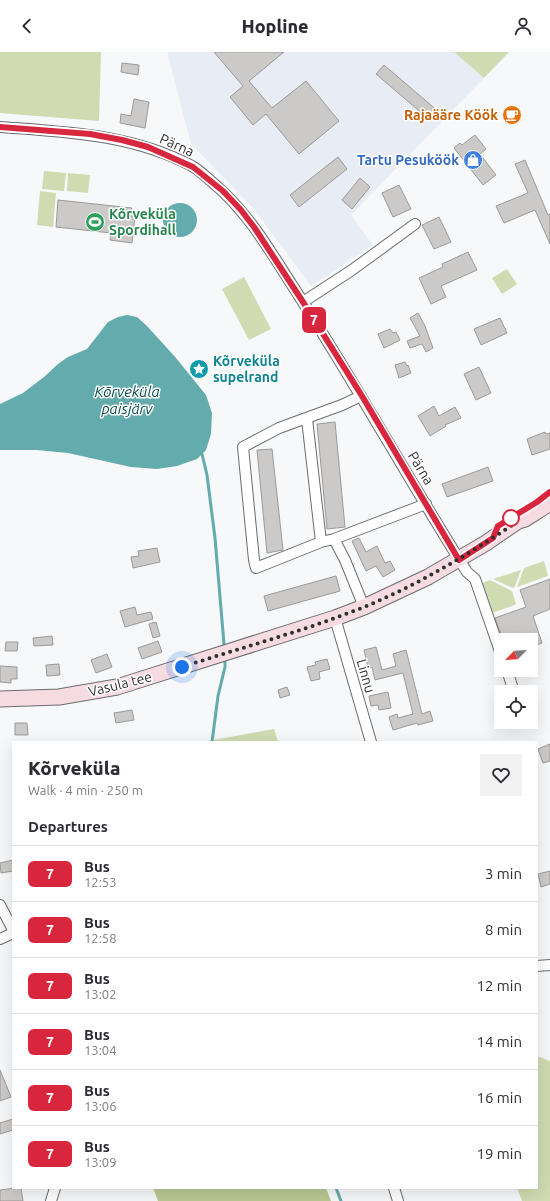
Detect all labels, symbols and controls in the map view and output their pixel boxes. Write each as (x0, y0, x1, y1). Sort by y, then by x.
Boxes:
icon: back (16, 15, 38, 37)
icon: person (512, 15, 534, 37)
text: Hopline (241, 16, 309, 36)
cafe icon: Rajaääre Köök (501, 104, 523, 126)
place label: Rajaääre Köök (404, 107, 498, 123)
street label: Pärna (157, 130, 197, 160)
shop icon: Tartu Pesuköök (462, 149, 484, 171)
place label: Tartu Pesuköök (357, 152, 459, 168)
place label: Kõrveküla Spordihall (109, 206, 176, 238)
sports icon: Kõrveküla Spordihall (84, 211, 106, 233)
line badge: 7 (301, 307, 327, 333)
text: 7 (310, 312, 318, 328)
place label: Kõrveküla supelrand (213, 353, 280, 385)
place icon: Kõrveküla supelrand (188, 358, 210, 380)
water label: Kõrveküla paisjärv (94, 383, 160, 417)
street label: Pärna (405, 448, 437, 488)
unlabelled marker (502, 509, 520, 527)
north arrow (494, 633, 538, 677)
map controls (494, 633, 538, 729)
your location (172, 657, 192, 677)
street label: Linnu (354, 657, 378, 695)
street label: Vasula tee (87, 668, 153, 700)
button: locate (494, 685, 538, 729)
button: heart (480, 754, 522, 796)
text: Kõrveküla (28, 757, 120, 779)
text: Walk · 4 min · 250 m (28, 783, 143, 797)
text: Departures (28, 818, 108, 835)
text: Bus (84, 858, 110, 875)
text: 3 min (485, 865, 522, 882)
text: 7 (46, 866, 54, 882)
text: 12:53 (84, 875, 117, 889)
text: Bus (84, 914, 110, 931)
text: 8 min (485, 921, 522, 938)
text: 7 (46, 922, 54, 938)
text: 12:58 (84, 931, 117, 945)
text: Bus (84, 970, 110, 987)
text: 12 min (476, 977, 522, 994)
text: 7 (46, 978, 54, 994)
text: 13:02 (84, 987, 117, 1001)
text: Bus (84, 1026, 110, 1043)
text: 14 min (476, 1033, 522, 1050)
text: 7 (46, 1034, 54, 1050)
text: 13:04 (84, 1043, 117, 1057)
text: Bus (84, 1082, 110, 1099)
text: 16 min (476, 1089, 522, 1106)
text: 7 (46, 1090, 54, 1106)
text: 13:06 (84, 1099, 117, 1113)
text: Bus (84, 1138, 110, 1155)
text: 19 min (476, 1145, 522, 1162)
text: 7 (46, 1146, 54, 1162)
text: 13:09 (84, 1155, 117, 1169)

